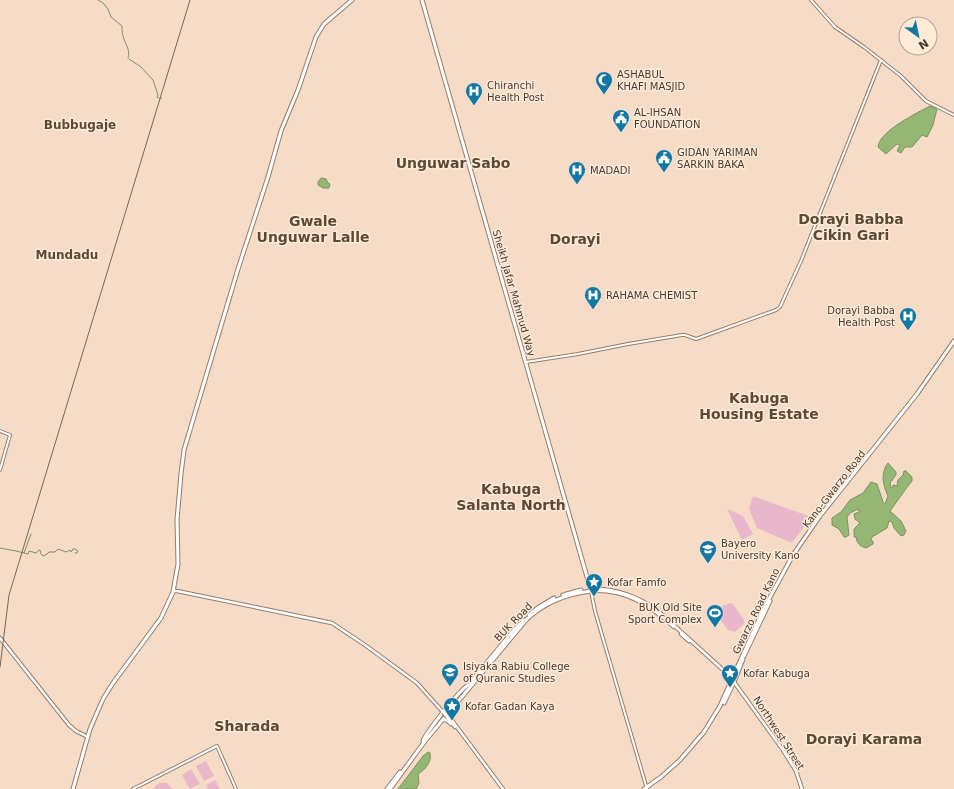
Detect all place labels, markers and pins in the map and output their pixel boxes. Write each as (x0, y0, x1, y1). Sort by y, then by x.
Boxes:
place label: ASHABUL KHAFI MASJID (617, 69, 686, 92)
mosque icon: ASHABUL KHAFI MASJID (594, 70, 614, 95)
place label: Chiranchi Health Post (487, 80, 544, 103)
hospital icon: Chiranchi Health Post (464, 81, 484, 106)
place label: AL-IHSAN FOUNDATION (634, 107, 700, 130)
public building icon: AL-IHSAN FOUNDATION (611, 108, 631, 133)
place label: GIDAN YARIMAN SARKIN BAKA (677, 147, 758, 170)
public building icon: GIDAN YARIMAN SARKIN BAKA (654, 148, 674, 173)
hospital icon: MADADI (567, 160, 587, 185)
place label: MADADI (590, 165, 630, 176)
hospital icon: RAHAMA CHEMIST (583, 285, 603, 310)
place label: RAHAMA CHEMIST (606, 290, 698, 301)
place label: Dorayi Babba Health Post (827, 305, 895, 328)
hospital icon: Dorayi Babba Health Post (898, 306, 918, 331)
place label: Bayero University Kano (721, 538, 800, 561)
school or university icon: Bayero University Kano (698, 539, 718, 564)
place icon: Kofar Famfo (584, 572, 604, 597)
place label: Kofar Famfo (607, 577, 666, 588)
place label: BUK Old Site Sport Complex (628, 602, 702, 625)
sports icon: BUK Old Site Sport Complex (705, 603, 725, 628)
place label: Isiyaka Rabiu College of Quranic Studies (463, 661, 570, 684)
school or university icon: Isiyaka Rabiu College of Quranic Studies (440, 662, 460, 687)
place icon: Kofar Kabuga (720, 663, 740, 688)
place label: Kofar Kabuga (743, 668, 810, 679)
place icon: Kofar Gadan Kaya (442, 696, 462, 721)
place label: Kofar Gadan Kaya (465, 701, 555, 712)

